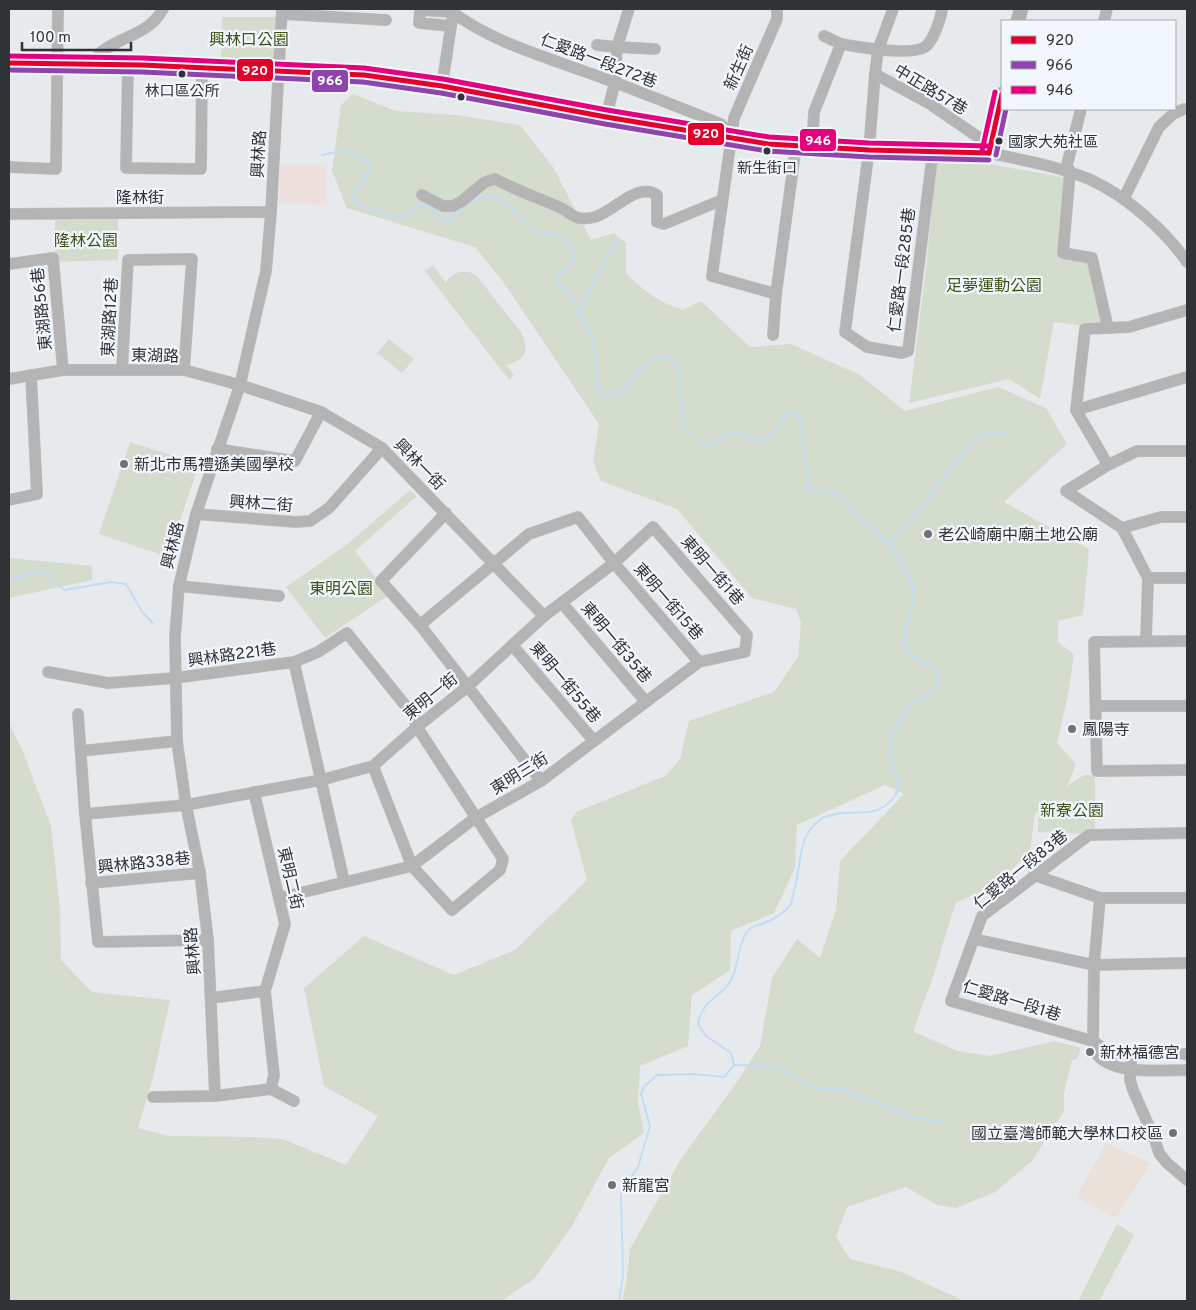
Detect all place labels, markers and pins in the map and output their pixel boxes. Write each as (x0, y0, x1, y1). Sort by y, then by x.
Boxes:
marker: 林口區公所 (177, 69, 187, 79)
place label: 林口區公所 (144, 83, 220, 102)
unlabelled marker (456, 92, 466, 102)
place label: 國家大苑社區 (1008, 134, 1098, 153)
marker: 國家大苑社區 (994, 136, 1004, 146)
marker: 新生街口 (762, 146, 772, 156)
place label: 新生街口 (737, 160, 797, 179)
place label: 新北市馬禮遜美國學校 (134, 456, 294, 476)
marker: 新北市馬禮遜美國學校 (118, 458, 130, 470)
place label: 老公崎廟中廟土地公廟 (938, 526, 1098, 546)
marker: 老公崎廟中廟土地公廟 (922, 528, 934, 540)
place label: 鳳陽寺 (1082, 721, 1130, 741)
marker: 鳳陽寺 (1066, 723, 1078, 735)
place label: 新林福德宮 (1100, 1044, 1180, 1064)
marker: 新林福德宮 (1084, 1046, 1096, 1058)
place label: 國立臺灣師範大學林口校區 (971, 1125, 1163, 1145)
marker: 國立臺灣師範大學林口校區 (1167, 1127, 1179, 1139)
place label: 新龍宮 (622, 1177, 670, 1197)
marker: 新龍宮 (606, 1179, 618, 1191)

